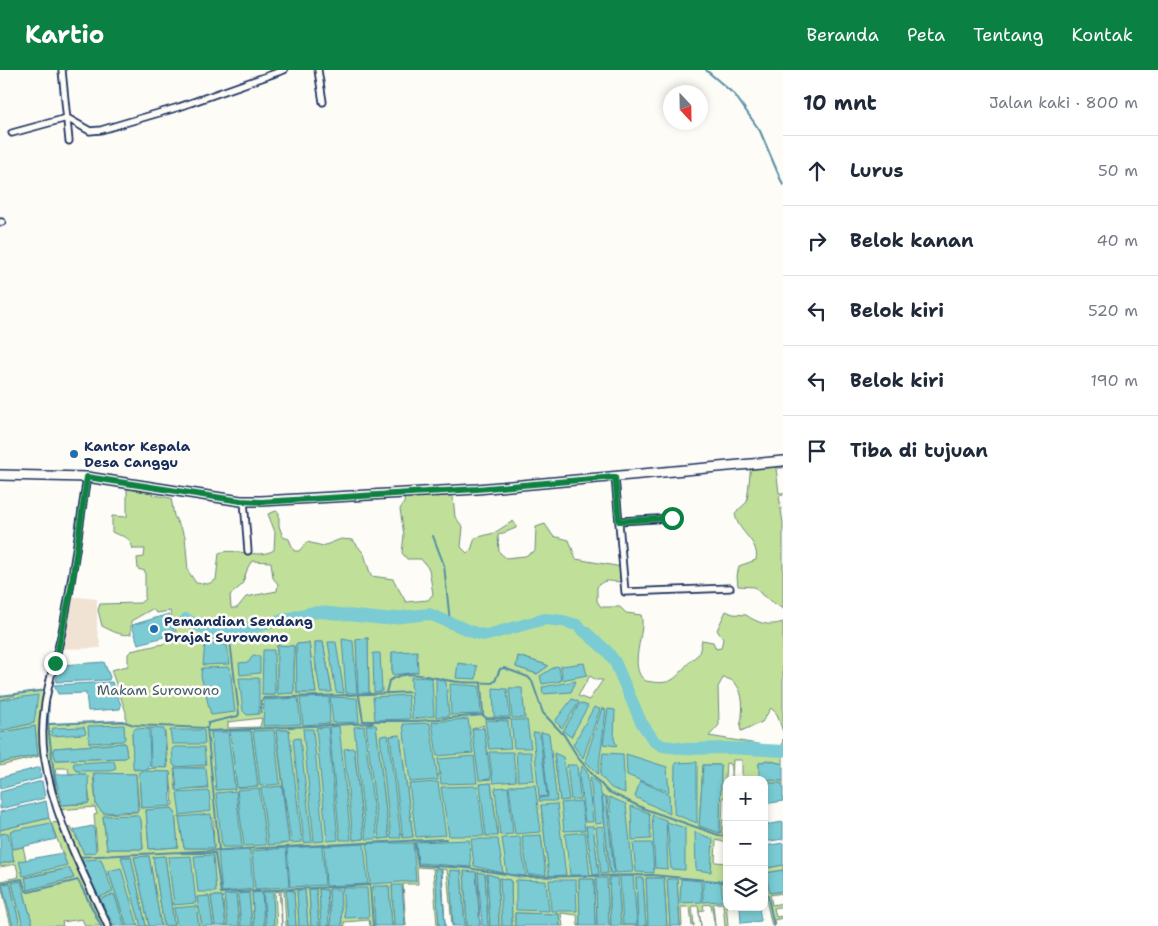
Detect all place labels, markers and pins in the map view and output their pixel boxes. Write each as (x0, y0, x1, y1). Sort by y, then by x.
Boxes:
place label: Kantor Kepala Desa Canggu (84, 437, 191, 471)
marker: Kantor Kepala Desa Canggu (68, 448, 80, 460)
place label: Pemandian Sendang Drajat Surowono (164, 612, 313, 646)
marker: Pemandian Sendang Drajat Surowono (148, 623, 160, 635)

